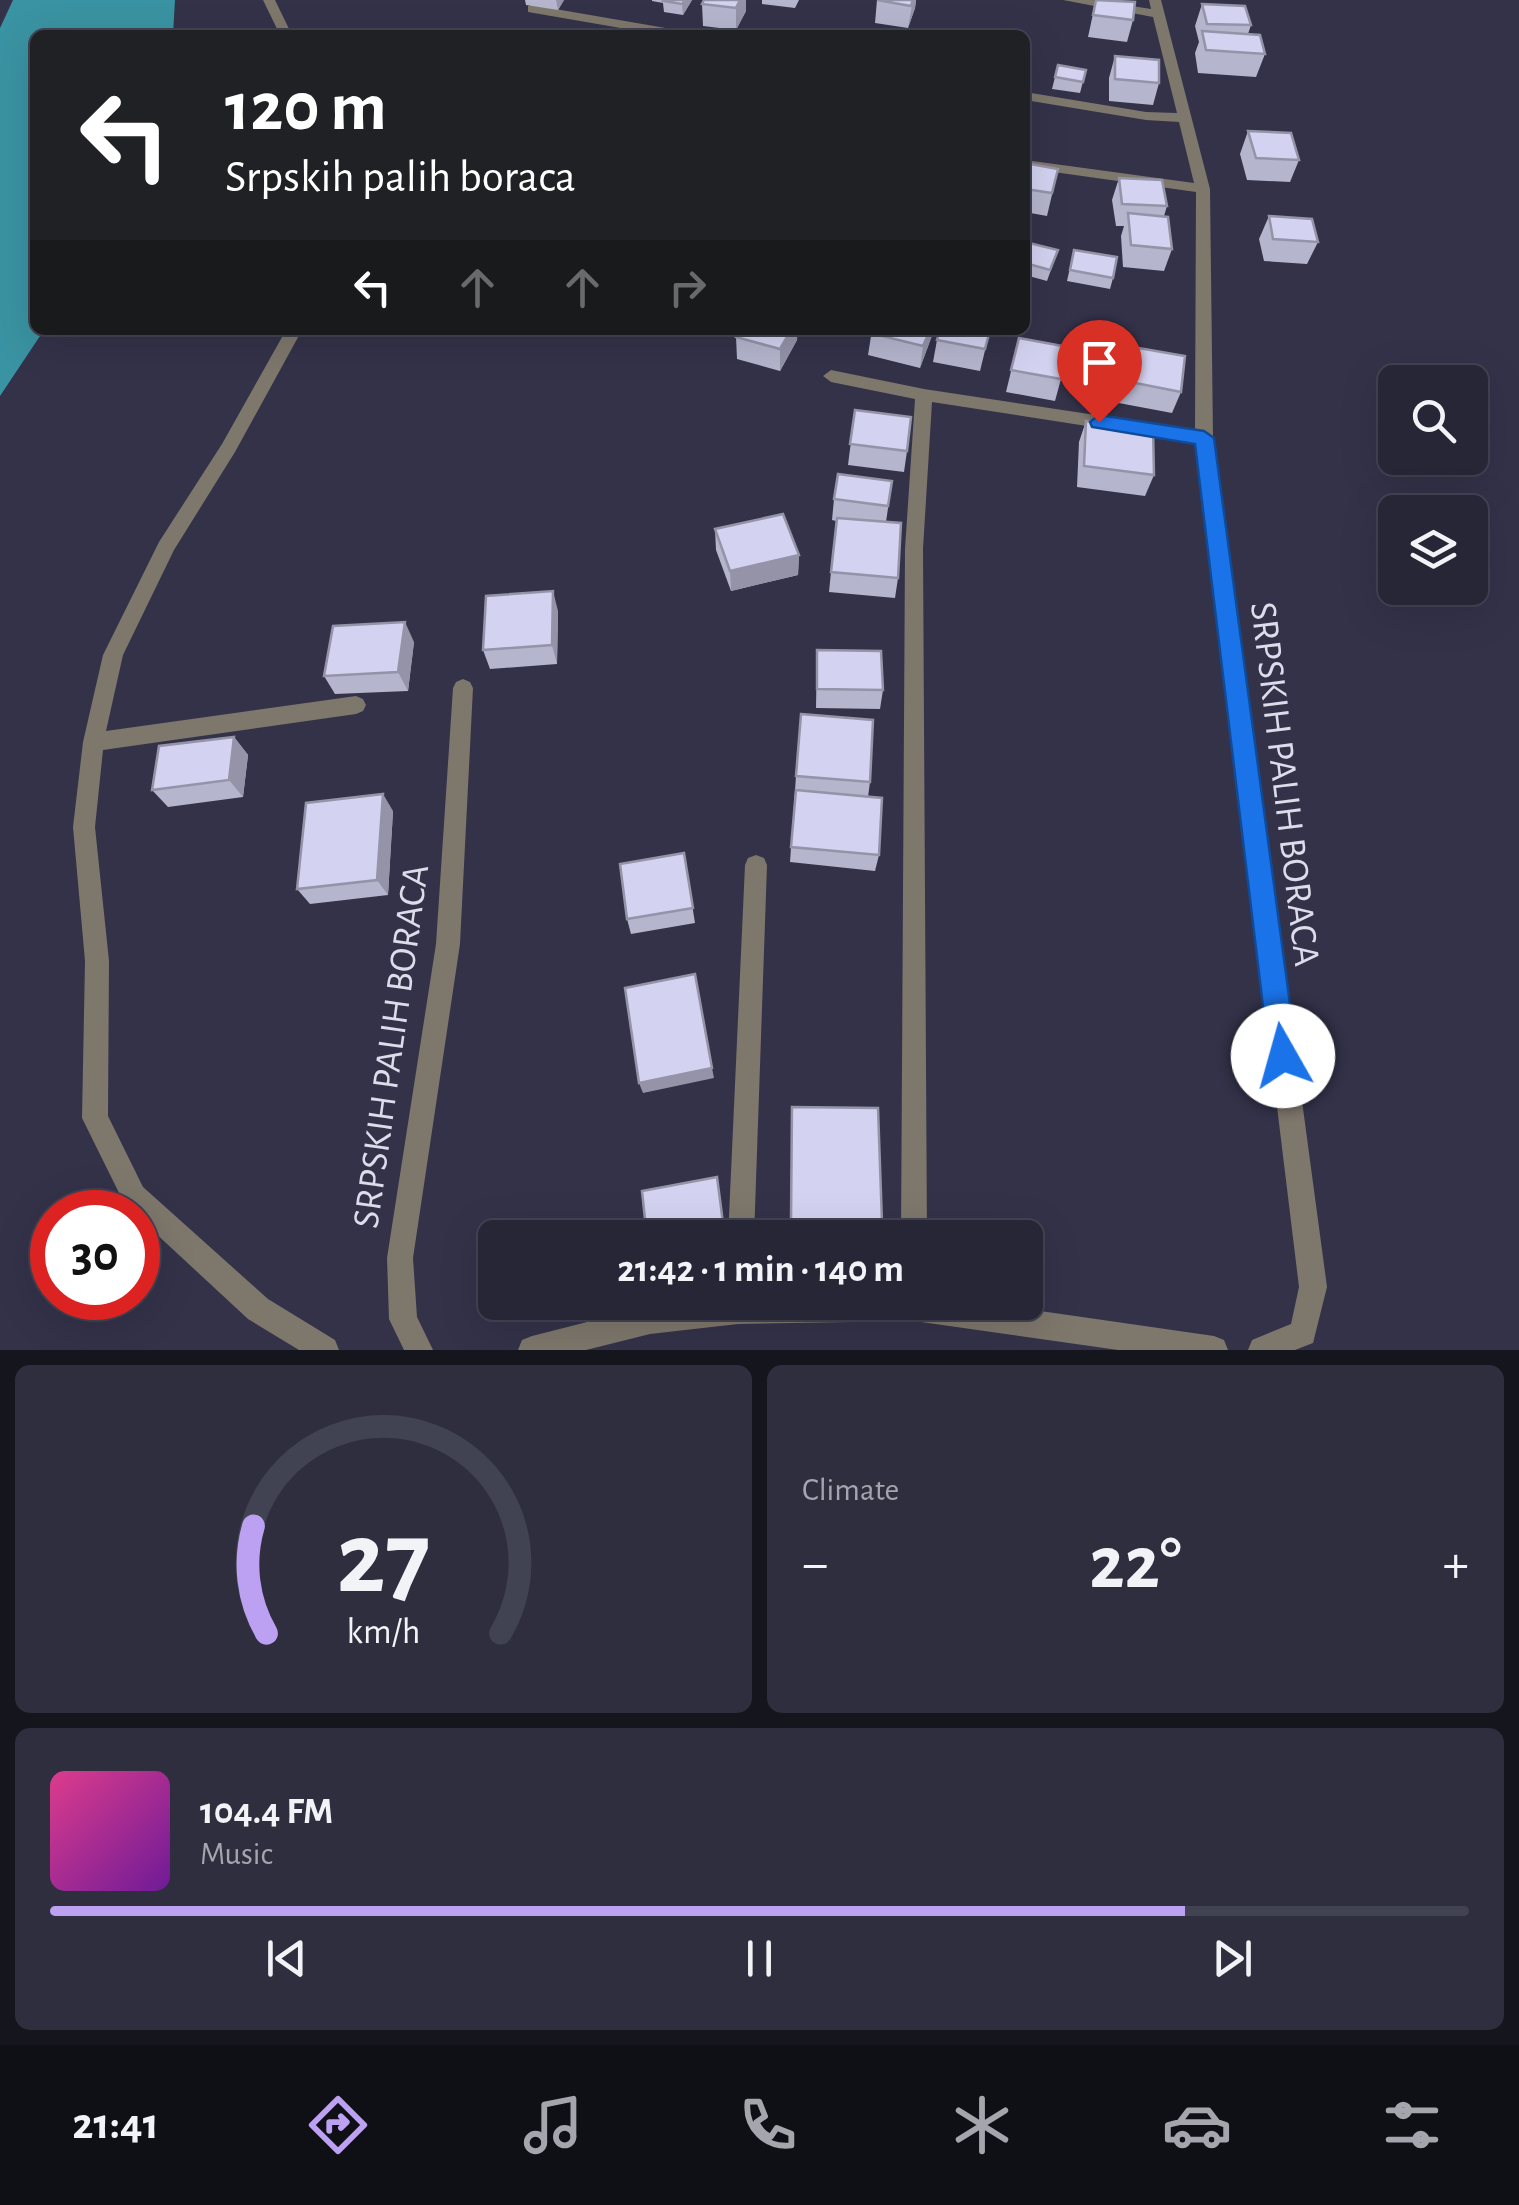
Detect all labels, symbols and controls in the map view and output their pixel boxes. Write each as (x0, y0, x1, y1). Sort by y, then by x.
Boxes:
icon: left (60, 70, 190, 200)
text: 120 m (225, 73, 387, 143)
text: Srpskih palih boraca (225, 155, 576, 200)
icon: left (345, 260, 400, 315)
icon: ahead (450, 260, 505, 315)
icon: ahead (555, 260, 610, 315)
icon: right (660, 260, 715, 315)
pin (1057, 320, 1142, 423)
icon: arrive (1072, 335, 1127, 390)
map controls (1378, 365, 1488, 605)
button: search (1378, 365, 1488, 475)
button: layers (1378, 495, 1488, 605)
street label: SRPSKIH PALIH BORACA (1243, 600, 1325, 969)
street label: SRPSKIH PALIH BORACA (348, 862, 436, 1231)
position arrow (1231, 1004, 1335, 1108)
speed limit sign: 30 (30, 1190, 160, 1320)
text: 21:42 · 1 min · 140 m (617, 1251, 904, 1289)
text: Climate (802, 1474, 899, 1506)
text: 27 (337, 1508, 430, 1612)
text: 22° (1089, 1527, 1182, 1602)
text: − (802, 1537, 828, 1592)
text: + (1443, 1537, 1469, 1592)
text: km/h (347, 1614, 420, 1650)
text: 104.4 FM (200, 1793, 333, 1831)
text: Music (200, 1838, 273, 1870)
icon: previous (259, 1931, 314, 1986)
icon: pause (732, 1931, 787, 1986)
icon: next (1205, 1931, 1260, 1986)
icon: directions (303, 2090, 373, 2160)
icon: music (518, 2090, 588, 2160)
icon: phone (733, 2090, 803, 2160)
icon: climate (947, 2090, 1017, 2160)
icon: car (1162, 2090, 1232, 2160)
icon: filters (1377, 2090, 1447, 2160)
text: 21:41 (72, 2102, 159, 2147)

